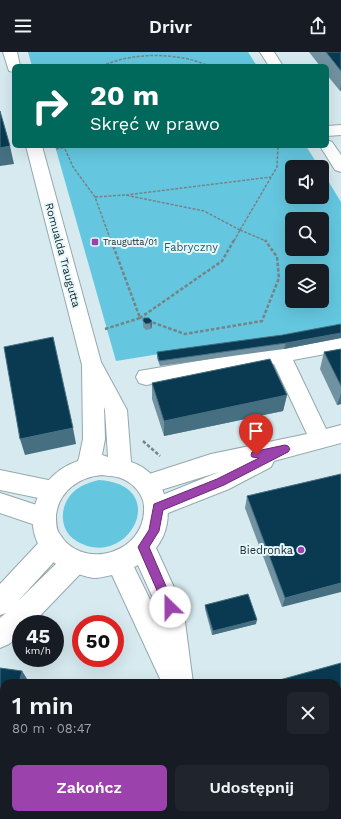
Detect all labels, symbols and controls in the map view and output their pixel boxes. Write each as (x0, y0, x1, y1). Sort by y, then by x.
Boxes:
icon: menu (12, 15, 34, 37)
icon: share (307, 15, 329, 37)
text: Drivr (149, 16, 192, 37)
text: 20 m (90, 79, 159, 112)
icon: right (24, 80, 76, 132)
text: Skręć w prawo (90, 113, 220, 134)
map controls (285, 160, 329, 308)
button: sound (285, 160, 329, 204)
street label: Romualda Traugutta (42, 202, 83, 309)
button: search (285, 212, 329, 256)
marker: Traugutta/01 (90, 237, 100, 247)
place label: Traugutta/01 (103, 237, 157, 247)
park label: Fabryczny (164, 241, 218, 254)
button: layers (285, 264, 329, 308)
pin (239, 414, 273, 455)
icon: arrive (245, 420, 267, 442)
place label: Biedronka (240, 544, 293, 557)
marker: Biedronka (296, 545, 306, 555)
position arrow (149, 586, 191, 628)
speed limit sign: 50 (72, 615, 124, 667)
text: 45 (26, 624, 50, 648)
text: km/h (25, 645, 51, 656)
text: 1 min (12, 692, 74, 720)
button: close (287, 692, 329, 734)
text: 80 m · 08:47 (12, 721, 91, 736)
button: Zakończ (12, 765, 167, 811)
button: Udostępnij (175, 765, 329, 811)

